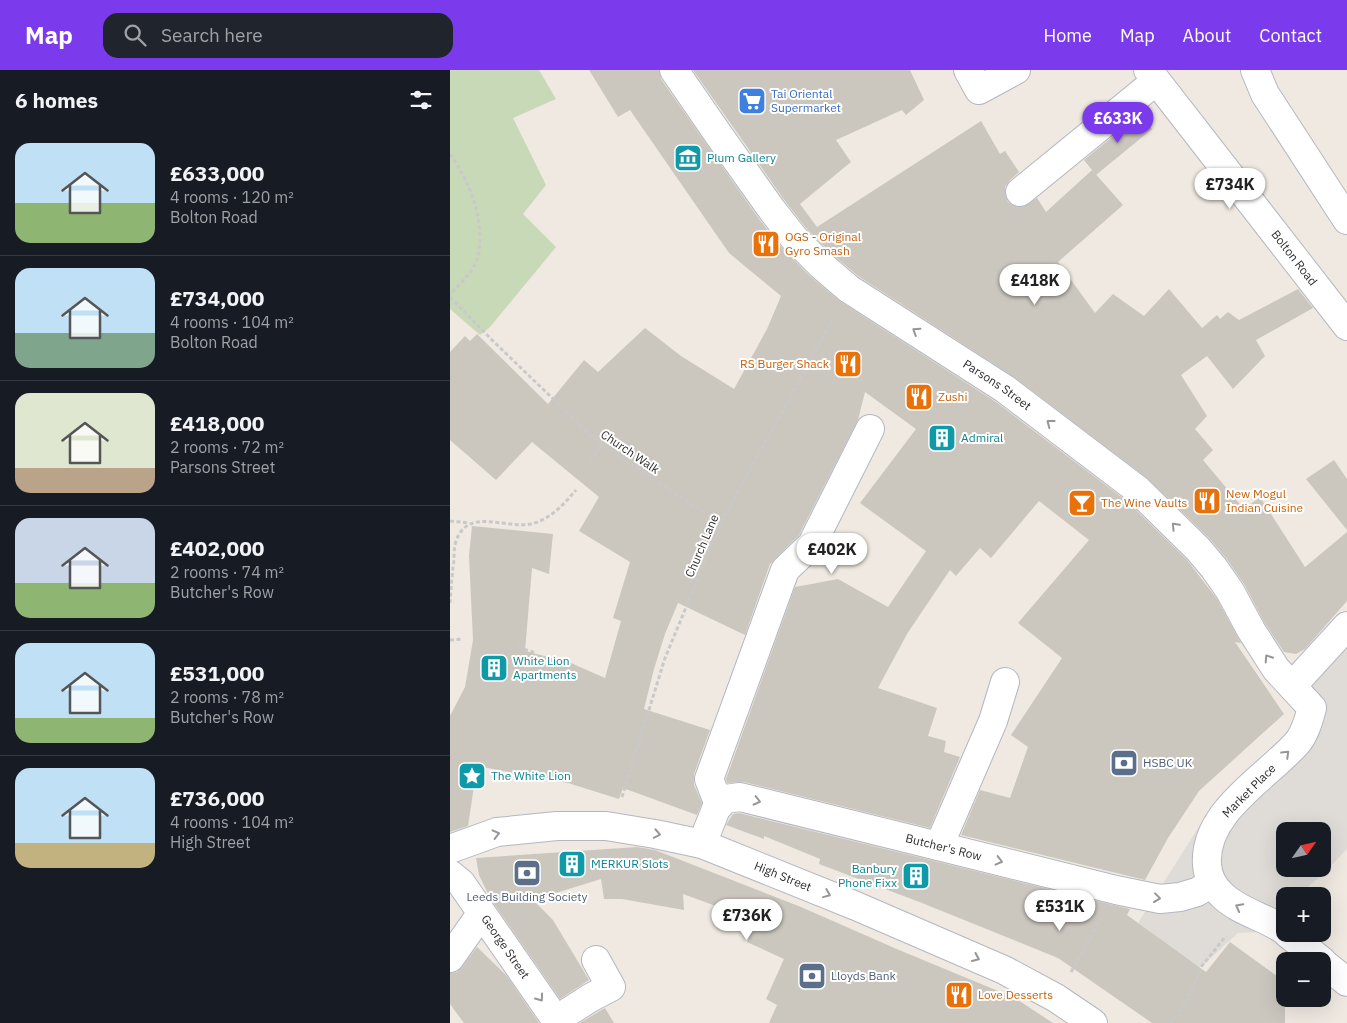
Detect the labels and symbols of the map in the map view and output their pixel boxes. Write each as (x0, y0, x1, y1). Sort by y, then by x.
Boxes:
supermarket icon: Tai Oriental Supermarket (737, 86, 767, 116)
place label: Tai Oriental Supermarket (771, 86, 841, 115)
pin: £633K (1083, 102, 1153, 144)
museum icon: Plum Gallery (673, 143, 703, 173)
place label: Plum Gallery (707, 150, 776, 165)
pin: £734K (1195, 168, 1265, 210)
street label: Bolton Road (1268, 227, 1321, 288)
restaurant icon: OGS - Original Gyro Smash (751, 229, 781, 259)
place label: OGS - Original Gyro Smash (785, 229, 861, 258)
pin: £418K (1000, 264, 1070, 306)
one-way arrow (912, 328, 921, 338)
restaurant icon: RS Burger Shack (833, 349, 863, 379)
place label: RS Burger Shack (740, 356, 830, 371)
street label: Parsons Street (960, 356, 1034, 413)
restaurant icon: Zushi (904, 382, 934, 412)
place label: Zushi (938, 389, 967, 404)
one-way arrow (1047, 420, 1056, 428)
building icon: Admiral (927, 423, 957, 453)
street label: Church Walk (598, 426, 663, 477)
place label: Admiral (961, 430, 1003, 445)
restaurant icon: New Mogul Indian Cuisine (1192, 486, 1222, 516)
place label: New Mogul Indian Cuisine (1226, 486, 1304, 515)
bar icon: The Wine Vaults (1067, 488, 1097, 518)
place label: The Wine Vaults (1101, 495, 1188, 510)
street label: Church Lane (682, 512, 722, 580)
one-way arrow (1172, 522, 1181, 531)
pin: £402K (797, 532, 867, 575)
building icon: White Lion Apartments (479, 653, 509, 683)
place label: White Lion Apartments (513, 653, 577, 682)
one-way arrow (1265, 654, 1275, 663)
bank icon: HSBC UK (1109, 748, 1139, 778)
one-way arrow (1280, 751, 1289, 760)
place label: HSBC UK (1143, 755, 1193, 770)
street label: Market Place (1219, 760, 1279, 821)
place icon: The White Lion (457, 761, 487, 791)
place label: The White Lion (491, 768, 571, 783)
one-way arrow (752, 795, 761, 806)
north arrow (1276, 822, 1331, 878)
one-way arrow (491, 829, 500, 839)
one-way arrow (653, 829, 662, 839)
street label: Butcher's Row (904, 830, 983, 864)
building icon: MERKUR Slots (557, 849, 587, 879)
one-way arrow (995, 855, 1004, 866)
place label: MERKUR Slots (591, 856, 669, 871)
bank icon: Leeds Building Society (512, 858, 542, 888)
street label: High Street (752, 858, 814, 894)
place label: Banbury Phone Fixx (838, 861, 897, 890)
building icon: Banbury Phone Fixx (901, 861, 931, 891)
one-way arrow (822, 888, 830, 898)
place label: Leeds Building Society (466, 889, 588, 904)
pin: £531K (1025, 890, 1095, 932)
one-way arrow (1154, 892, 1162, 903)
pin: £736K (712, 898, 782, 941)
one-way arrow (1236, 903, 1245, 913)
street label: George Street (478, 912, 533, 982)
one-way arrow (971, 951, 980, 962)
bank icon: Lloyds Bank (797, 961, 827, 991)
place label: Lloyds Bank (831, 968, 897, 983)
restaurant icon: Love Desserts (944, 980, 974, 1010)
place label: Love Desserts (978, 987, 1053, 1002)
one-way arrow (534, 992, 543, 1002)

